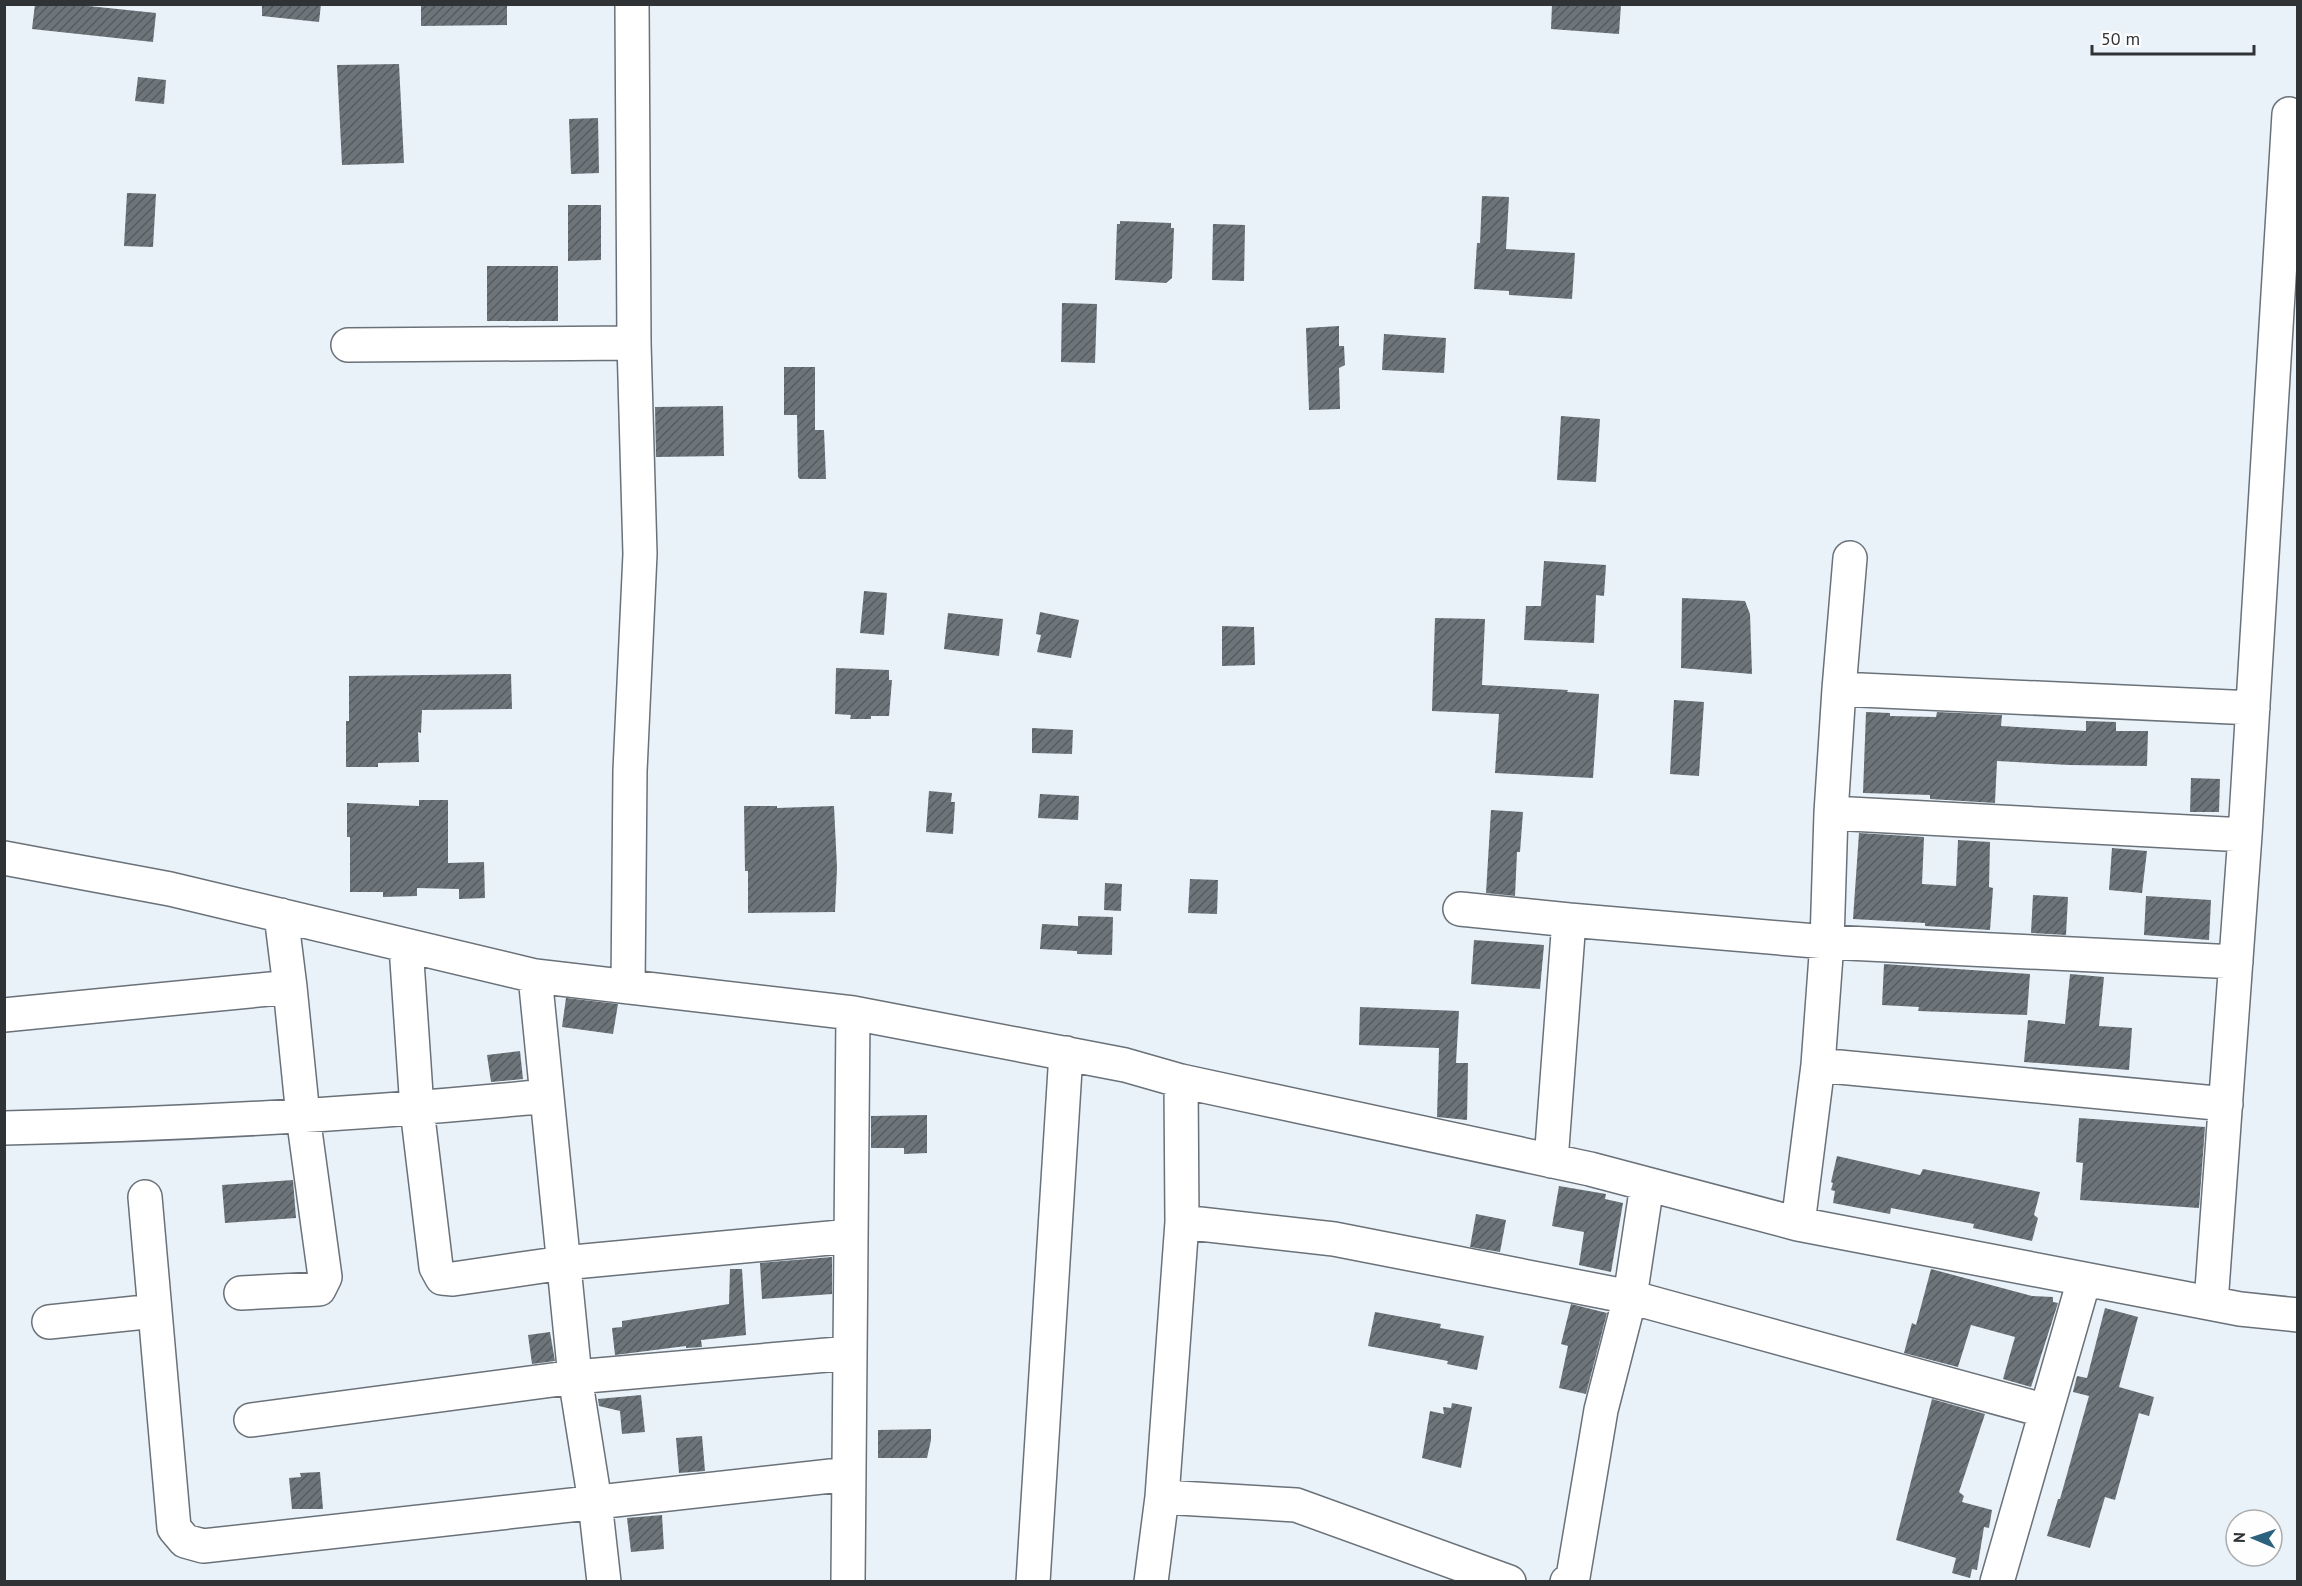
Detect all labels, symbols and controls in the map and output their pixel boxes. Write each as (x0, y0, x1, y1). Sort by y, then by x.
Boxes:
scale bar (2092, 18, 2254, 56)
text: 50 m (2101, 27, 2140, 50)
north arrow (2224, 1508, 2284, 1568)
text: N (2229, 1532, 2249, 1543)

